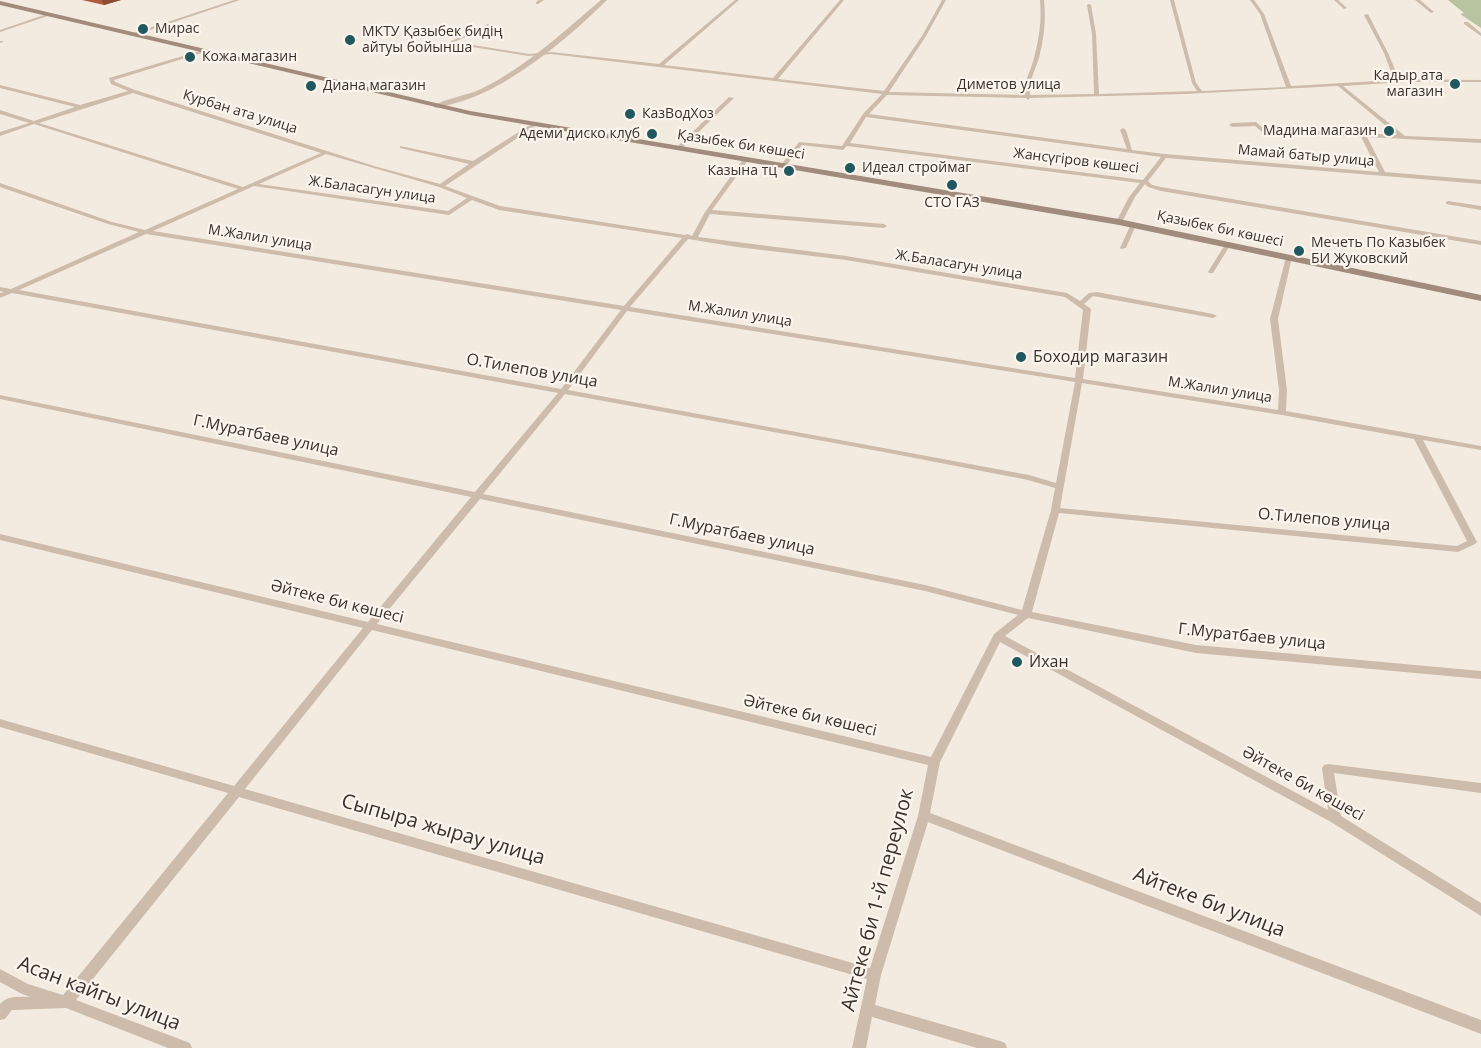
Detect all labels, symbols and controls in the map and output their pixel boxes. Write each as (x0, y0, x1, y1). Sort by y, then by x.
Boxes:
place label: Мирас (155, 21, 200, 37)
marker: Мирас (136, 22, 150, 36)
place label: МКТУ Қазыбек бидің айтуы бойынша (362, 24, 503, 56)
marker: МКТУ Қазыбек бидің айтуы бойынша (343, 33, 357, 47)
place label: Кожа магазин (202, 49, 297, 65)
marker: Кожа магазин (183, 50, 197, 64)
place label: Кадыр ата магазин (1374, 68, 1443, 100)
street label: Диметов улица (957, 77, 1061, 93)
marker: Кадыр ата магазин (1448, 77, 1462, 91)
place label: Диана магазин (323, 78, 426, 94)
marker: Диана магазин (304, 79, 318, 93)
street label: Курбан ата улица (181, 87, 299, 137)
place label: КазВодХоз (642, 106, 714, 122)
marker: КазВодХоз (623, 107, 637, 121)
place label: Мадина магазин (1263, 123, 1377, 139)
marker: Мадина магазин (1382, 124, 1396, 138)
place label: Адеми диско клуб (519, 126, 640, 142)
marker: Адеми диско клуб (645, 127, 659, 141)
street label: Қазыбек би көшесі (676, 127, 806, 163)
street label: Мамай батыр улица (1237, 142, 1375, 170)
street label: Жансүгіров көшесі (1012, 145, 1140, 177)
place label: Идеал строймаг (862, 160, 971, 176)
marker: Идеал строймаг (843, 161, 857, 175)
place label: Казына тц (708, 163, 777, 179)
marker: Казына тц (782, 164, 796, 178)
street label: Ж.Баласагун улица (307, 173, 437, 207)
marker: СТО ГАЗ (945, 178, 959, 192)
place label: СТО ГАЗ (924, 195, 980, 211)
street label: Қазыбек би көшесі (1155, 207, 1285, 251)
street label: М.Жалил улица (207, 222, 313, 254)
place label: Мечеть По Казыбек БИ Жуковский (1311, 235, 1446, 268)
marker: Мечеть По Казыбек БИ Жуковский (1292, 244, 1306, 258)
street label: Ж.Баласагун улица (894, 247, 1024, 283)
street label: М.Жалил улица (687, 298, 793, 330)
place label: Боходир магазин (1033, 347, 1168, 367)
street label: О.Тилепов улица (465, 350, 599, 392)
marker: Боходир магазин (1014, 350, 1028, 364)
street label: М.Жалил улица (1167, 374, 1273, 406)
street label: Г.Муратбаев улица (192, 411, 340, 461)
street label: О.Тилепов улица (1257, 505, 1391, 535)
street label: Г.Муратбаев улица (668, 510, 816, 560)
street label: Әйтеке би көшесі (268, 576, 406, 628)
street label: Г.Муратбаев улица (1177, 620, 1327, 654)
place label: Ихан (1029, 652, 1069, 672)
marker: Ихан (1010, 655, 1024, 669)
street label: Әйтеке би көшесі (741, 691, 879, 741)
street label: Әйтеке би көшесі (1239, 743, 1367, 825)
street label: Айтеке би 1-й переулок (837, 786, 919, 1014)
street label: Сыпыра жырау улица (338, 789, 548, 871)
street label: Айтеке би улица (1130, 863, 1288, 943)
street label: Асан кайгы улица (14, 952, 184, 1036)

